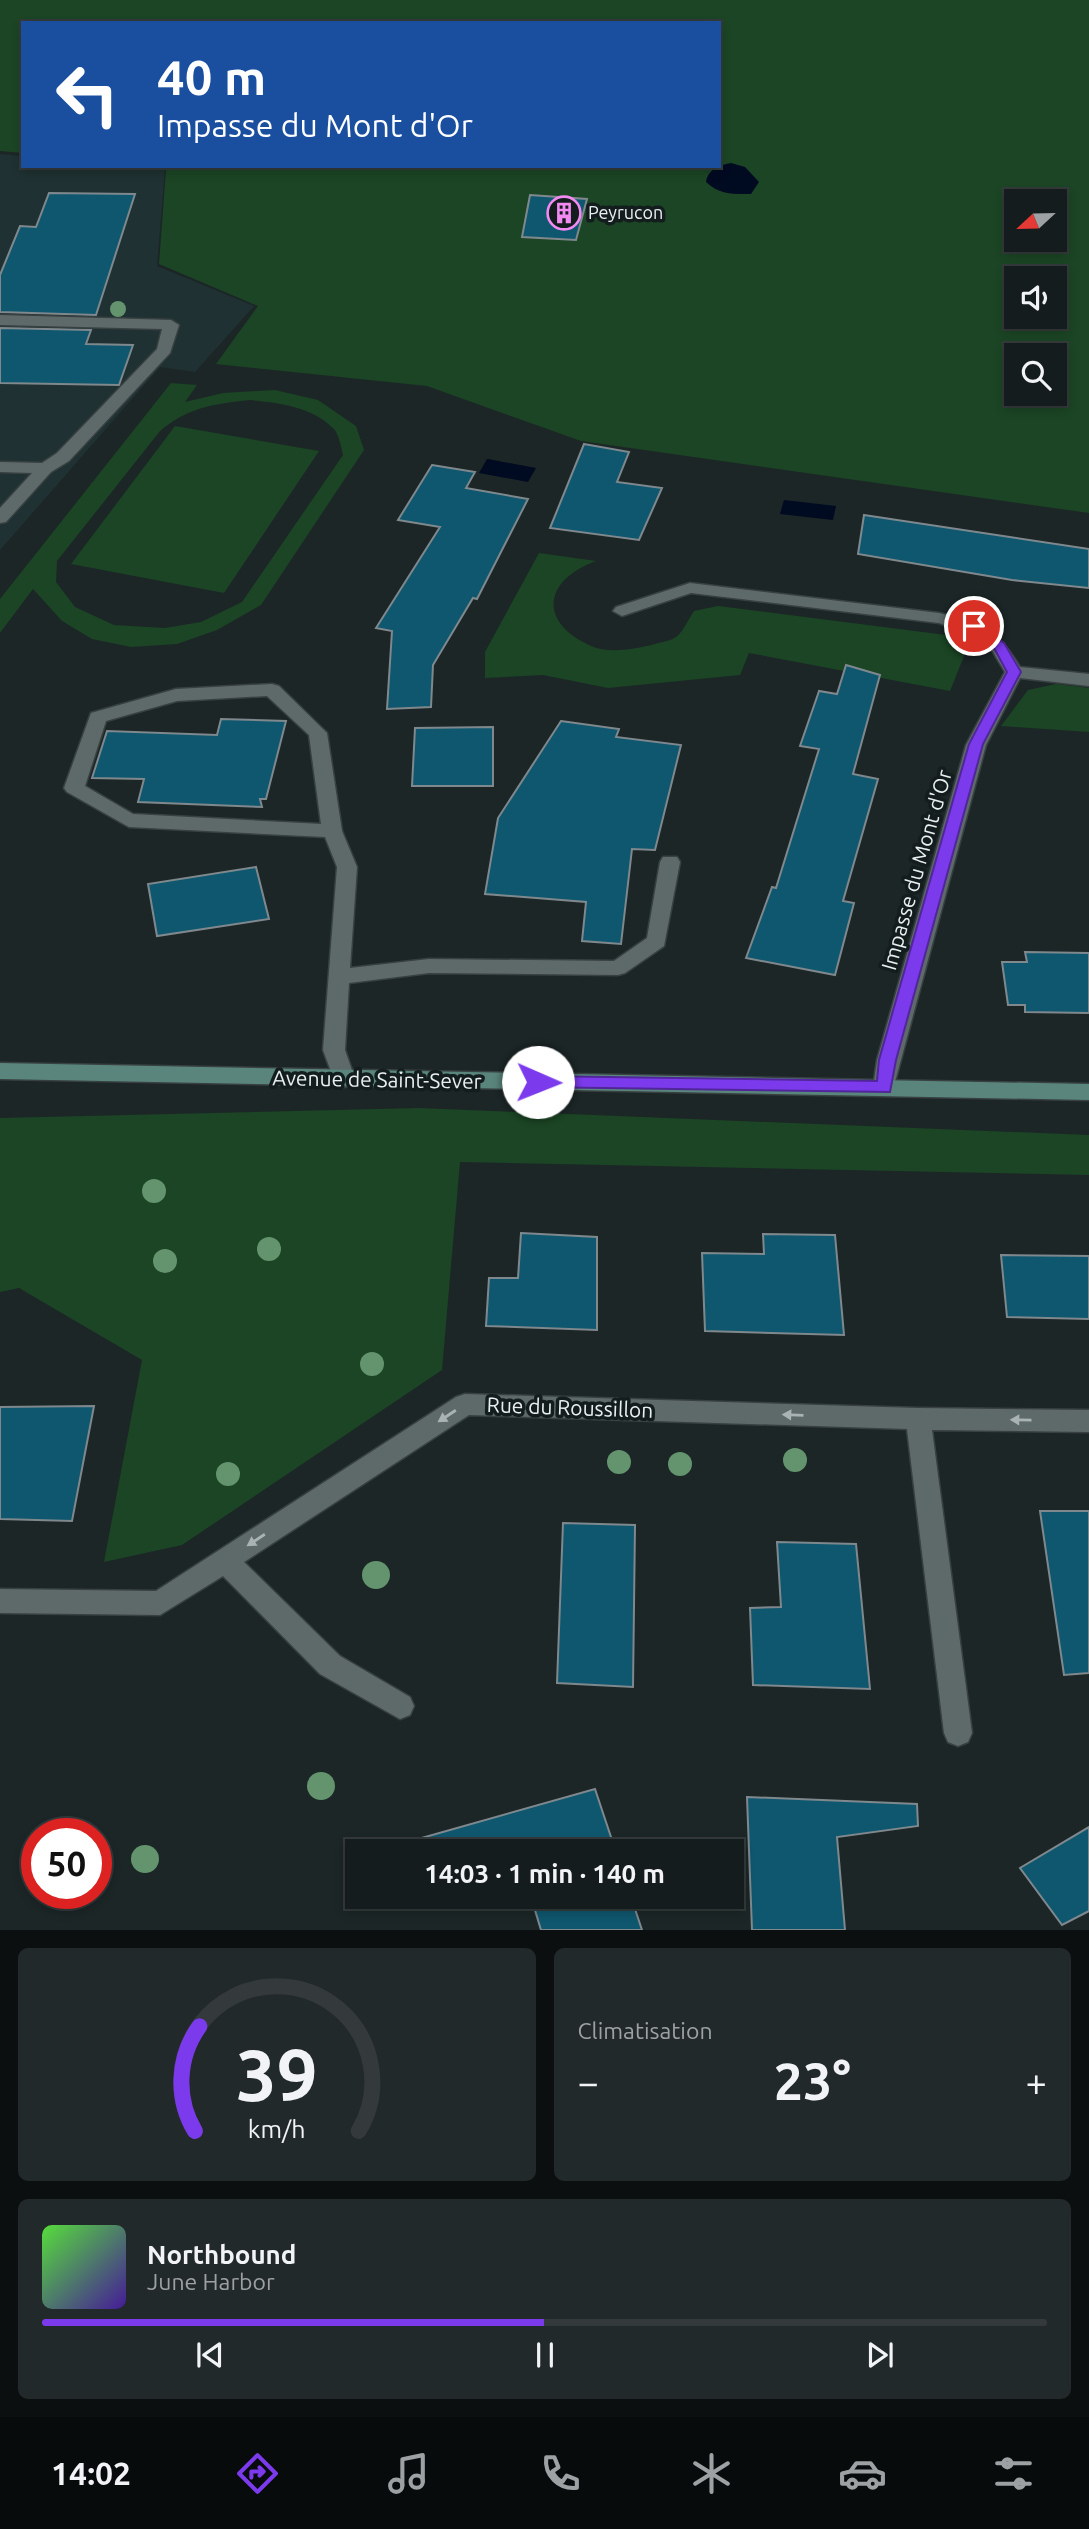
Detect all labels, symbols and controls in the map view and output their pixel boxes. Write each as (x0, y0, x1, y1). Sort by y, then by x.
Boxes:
icon: left (42, 49, 133, 140)
text: 40 m (157, 49, 266, 104)
text: Impasse du Mont d'Or (157, 107, 473, 143)
north arrow (1004, 189, 1068, 252)
map controls (1004, 189, 1067, 406)
building icon: Peyrucon (545, 194, 583, 232)
place label: Peyrucon (588, 202, 663, 222)
button: sound (1004, 266, 1067, 329)
button: search (1004, 343, 1067, 406)
pin (944, 596, 1004, 656)
icon: arrive (955, 607, 993, 645)
street label: Impasse du Mont d'Or (876, 767, 956, 973)
position arrow (501, 1045, 575, 1119)
street label: Avenue de Saint-Sever (272, 1065, 482, 1093)
street label: Rue du Roussillon (486, 1392, 654, 1422)
one-way arrow (438, 1409, 456, 1423)
one-way arrow (782, 1410, 804, 1421)
one-way arrow (1010, 1415, 1032, 1426)
one-way arrow (247, 1534, 266, 1547)
speed limit sign: 50 (21, 1818, 112, 1909)
text: 14:03 · 1 min · 140 m (424, 1859, 665, 1888)
text: Climatisation (578, 2018, 713, 2043)
text: 39 (236, 2033, 318, 2115)
text: 23° (774, 2052, 851, 2110)
text: − (578, 2061, 599, 2103)
text: + (1026, 2061, 1047, 2103)
text: km/h (248, 2114, 306, 2142)
text: Northbound (147, 2240, 296, 2269)
text: June Harbor (147, 2269, 275, 2294)
icon: previous (191, 2336, 229, 2374)
icon: pause (526, 2336, 564, 2374)
icon: next (861, 2336, 899, 2374)
icon: directions (233, 2449, 282, 2498)
icon: music (384, 2449, 433, 2498)
icon: phone (536, 2449, 585, 2498)
icon: climate (687, 2449, 736, 2498)
icon: car (838, 2449, 887, 2498)
icon: filters (989, 2449, 1038, 2498)
text: 14:02 (51, 2455, 131, 2491)

